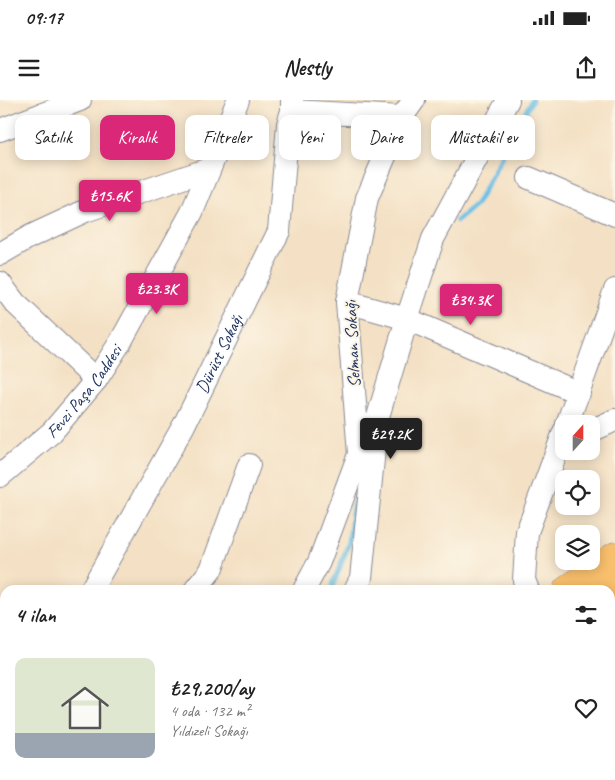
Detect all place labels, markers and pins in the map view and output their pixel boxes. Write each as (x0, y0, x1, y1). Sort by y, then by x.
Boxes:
pin: ₺15.6K (69, 180, 151, 222)
pin: ₺23.3K (116, 272, 198, 315)
pin: ₺34.3K (430, 284, 512, 326)
pin: ₺29.2K (350, 418, 432, 460)

